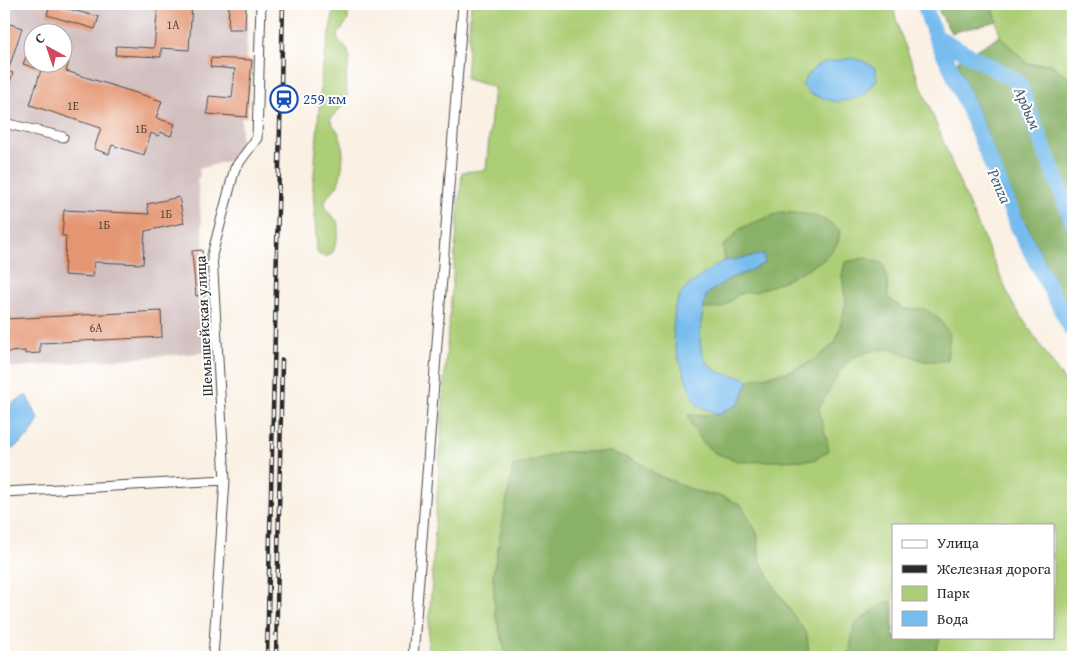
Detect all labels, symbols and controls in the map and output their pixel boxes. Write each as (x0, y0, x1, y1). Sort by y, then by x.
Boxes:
house number: 1А (166, 16, 180, 33)
north arrow (22, 22, 72, 72)
text: С (30, 28, 49, 48)
water label: Ардым (1008, 82, 1048, 133)
station icon: 259 км (269, 84, 299, 114)
place label: 259 км (303, 88, 347, 109)
house number: 1Е (67, 97, 79, 114)
house number: 1Б (135, 120, 147, 137)
water label: Penza (981, 164, 1018, 208)
house number: 1Б (160, 205, 172, 222)
house number: 1Б (98, 216, 110, 233)
street label: Шемышейская улица (189, 254, 218, 397)
house number: 6А (89, 319, 103, 336)
legend (892, 524, 1054, 638)
text: Улица (937, 532, 980, 553)
text: Железная дорога (936, 558, 1052, 579)
text: Парк (937, 582, 970, 603)
text: Вода (937, 608, 969, 629)

